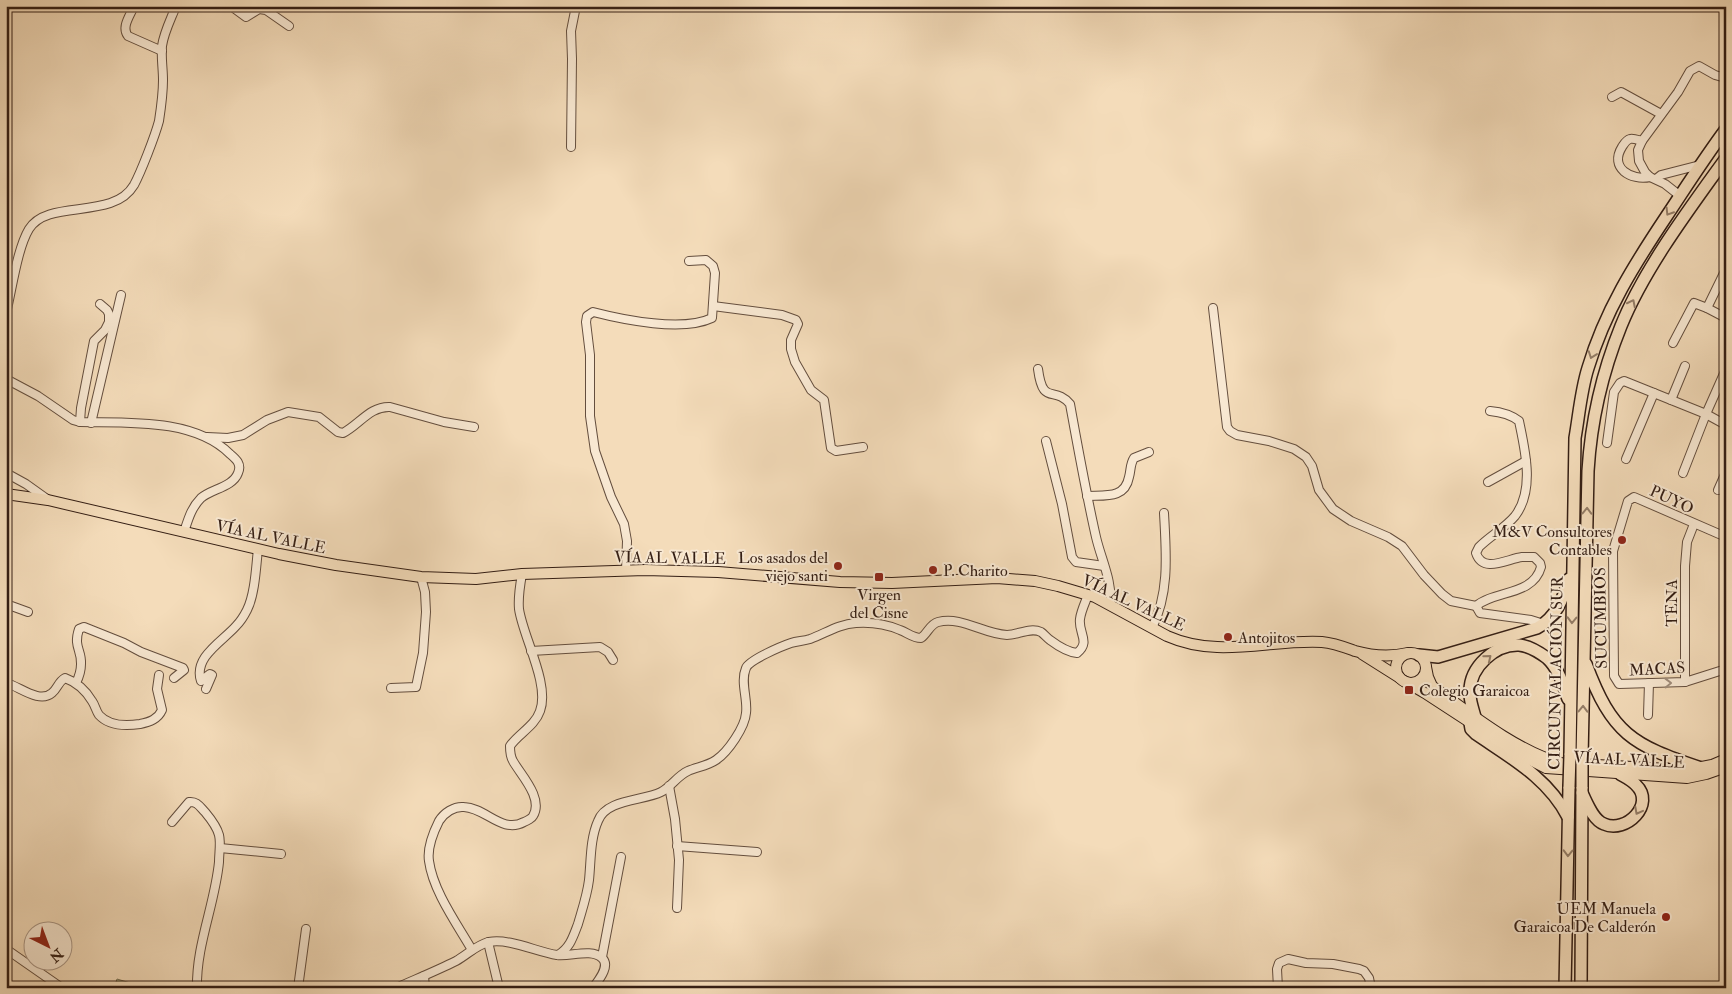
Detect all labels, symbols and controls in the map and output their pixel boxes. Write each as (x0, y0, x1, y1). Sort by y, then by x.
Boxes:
one-way arrow (1666, 207, 1675, 216)
one-way arrow (1626, 300, 1636, 309)
one-way arrow (1588, 350, 1598, 359)
street label: PUYO (1646, 481, 1697, 519)
one-way arrow (1582, 507, 1592, 515)
street label: VÍA AL VALLE (214, 516, 328, 558)
place label: M&V Consultores Contables (1492, 522, 1612, 560)
marker: M&V Consultores Contables (1616, 534, 1628, 546)
street label: VÍA AL VALLE (614, 547, 726, 569)
place label: Los asados del viejo santi (738, 548, 828, 586)
marker: Los asados del viejo santi (832, 560, 844, 572)
place label: P. Charito (943, 561, 1008, 581)
marker: P. Charito (927, 564, 939, 576)
street label: SUCUMBIOS (1590, 567, 1612, 669)
street label: VÍA AL VALLE (1079, 570, 1188, 636)
marker: Virgen del Cisne (873, 571, 885, 583)
street label: CIRCUNVALACIÓN SUR (1543, 576, 1568, 770)
street label: TENA (1662, 579, 1682, 627)
place label: Virgen del Cisne (850, 585, 908, 623)
one-way arrow (1567, 617, 1577, 625)
place label: Antojitos (1237, 628, 1295, 648)
marker: Antojitos (1222, 631, 1234, 643)
one-way arrow (1482, 655, 1491, 663)
street label: MACAS (1628, 658, 1686, 680)
one-way arrow (1664, 678, 1672, 688)
place label: Colegio Garaicoa (1419, 681, 1530, 701)
marker: Colegio Garaicoa (1403, 684, 1415, 696)
one-way arrow (1578, 705, 1588, 712)
street label: VÍA AL VALLE (1573, 747, 1685, 773)
one-way arrow (1634, 806, 1644, 815)
one-way arrow (1563, 850, 1573, 857)
place label: UEM Manuela Garaicoa De Calderón (1513, 899, 1656, 937)
marker: UEM Manuela Garaicoa De Calderón (1660, 911, 1672, 923)
north arrow (22, 922, 72, 972)
text: N (46, 944, 67, 966)

